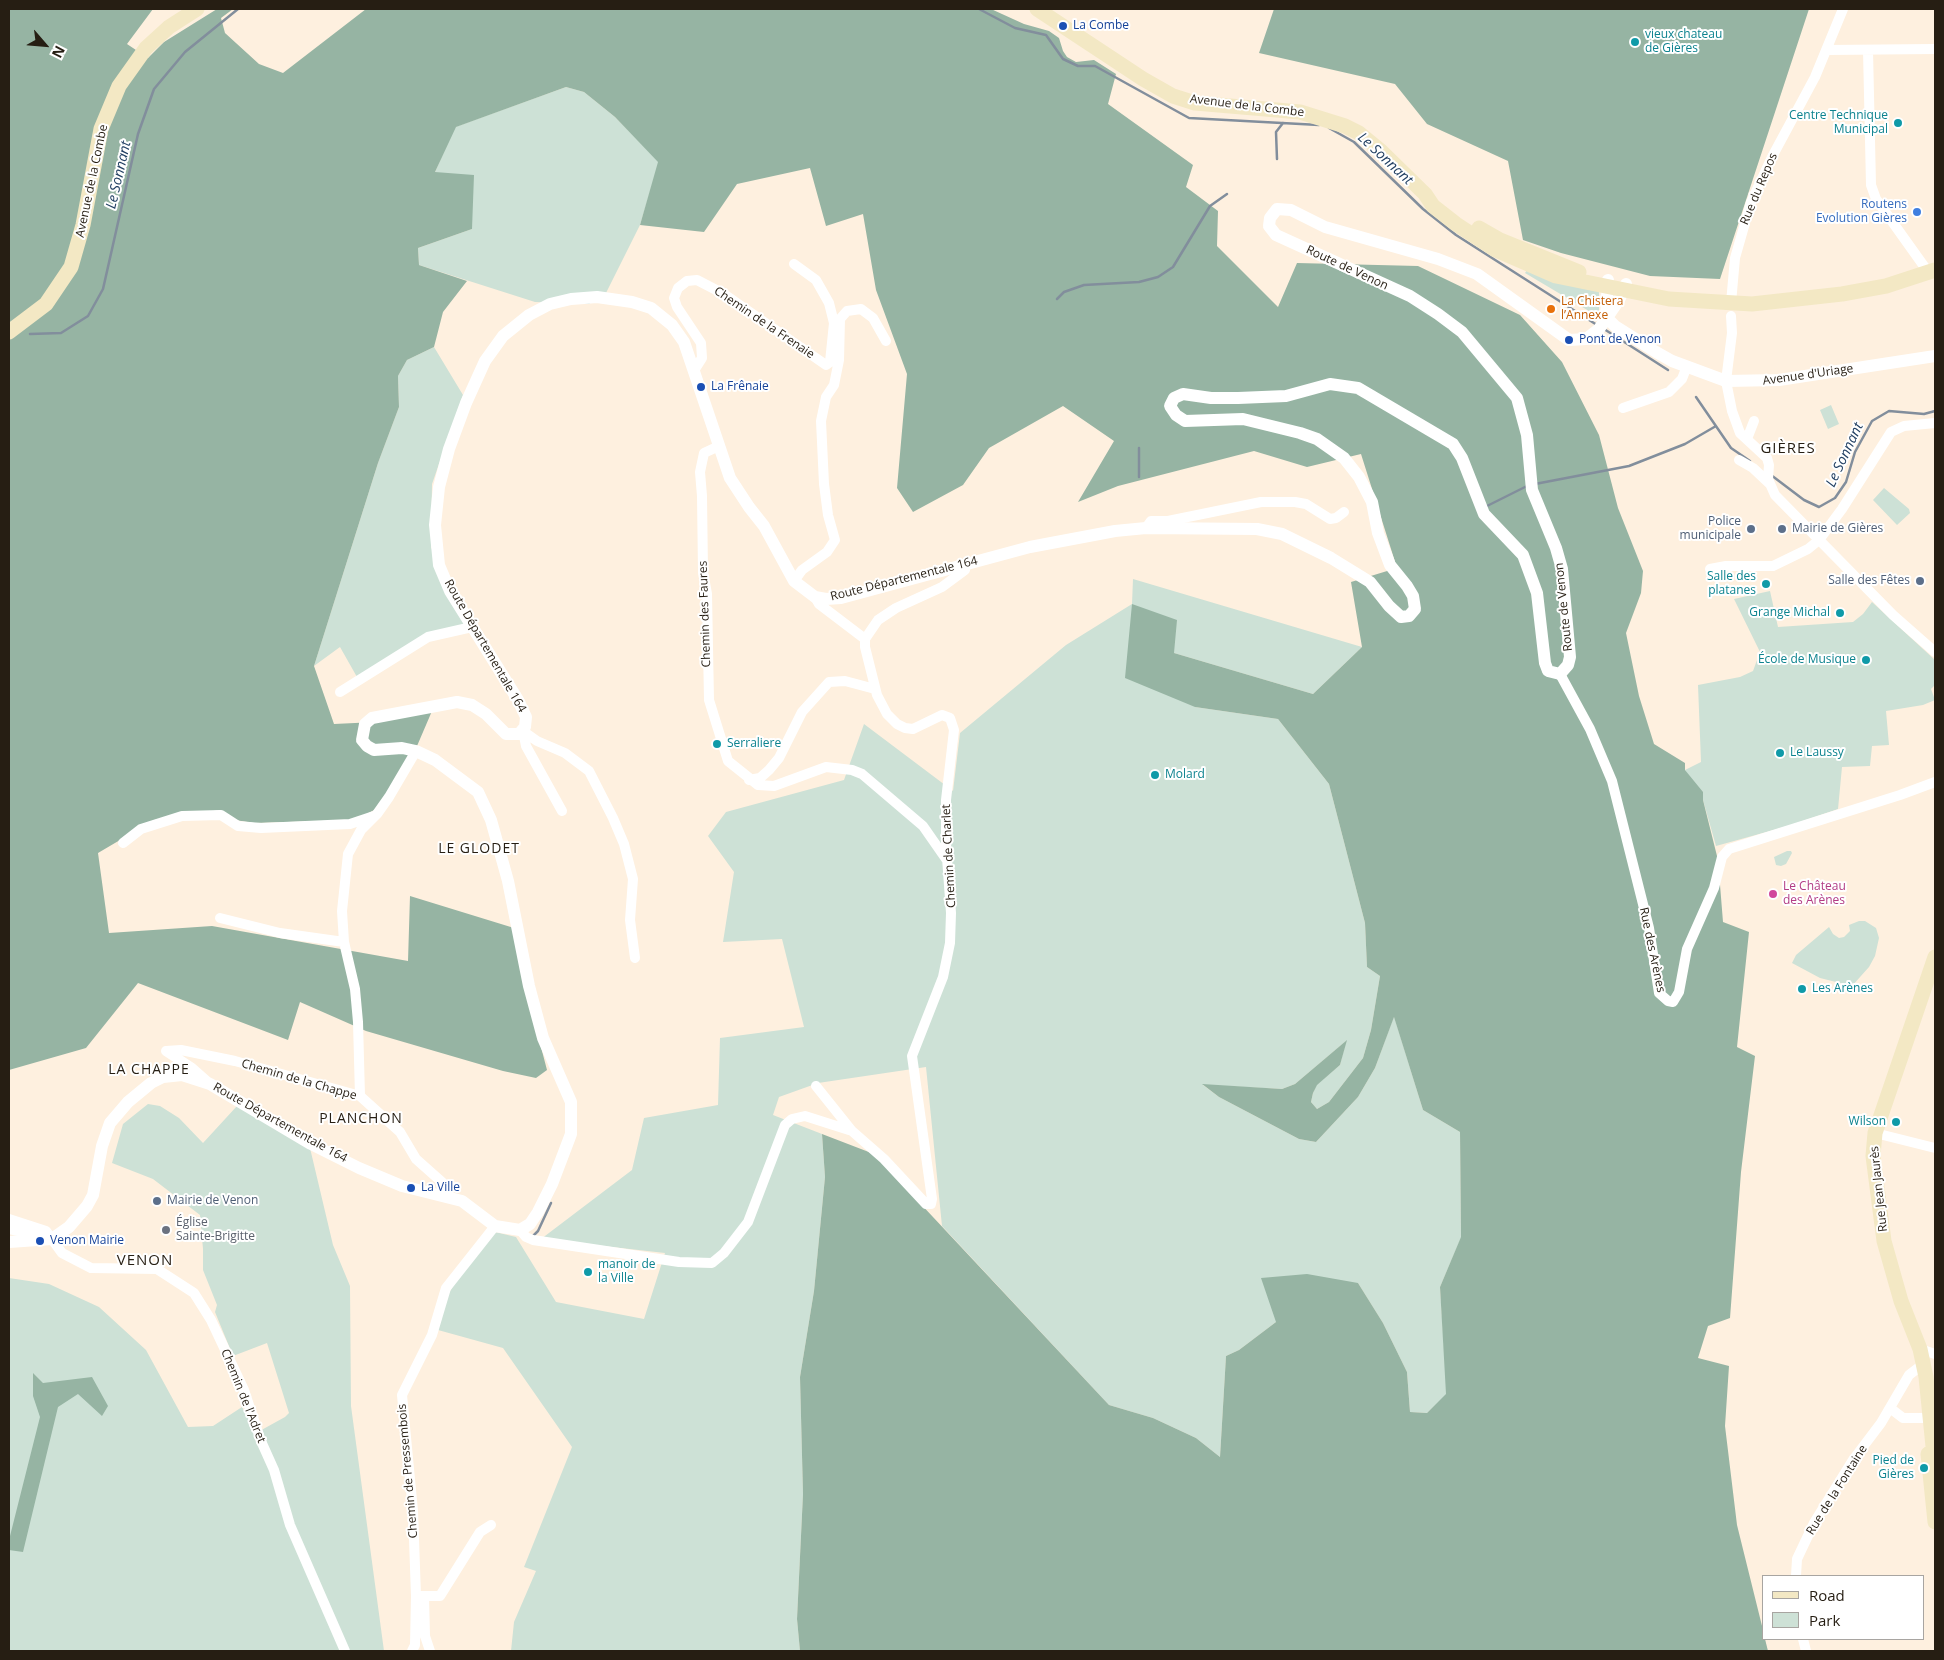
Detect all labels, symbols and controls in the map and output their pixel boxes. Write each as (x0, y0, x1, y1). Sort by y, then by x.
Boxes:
place label: La Combe (1073, 19, 1129, 33)
north arrow (20, 20, 70, 70)
marker: La Combe (1057, 20, 1069, 32)
place label: vieux chateau de Gières (1645, 28, 1722, 56)
marker: vieux chateau de Gières (1629, 36, 1641, 48)
text: N (48, 43, 70, 61)
street label: Avenue de la Combe (1189, 92, 1305, 120)
place label: Centre Technique Municipal (1789, 109, 1888, 137)
marker: Centre Technique Municipal (1892, 117, 1904, 129)
street label: Avenue de la Combe (73, 123, 111, 239)
water label: Le Sonnant (1354, 129, 1416, 189)
water label: Le Sonnant (103, 140, 135, 210)
street label: Rue du Repos (1737, 151, 1781, 227)
place label: Routens Evolution Gières (1816, 198, 1907, 226)
marker: Routens Evolution Gières (1911, 206, 1923, 218)
street label: Route de Venon (1304, 243, 1390, 293)
street label: Chemin de la Frenaie (711, 284, 817, 362)
place label: La Chistera l’Annexe (1561, 295, 1623, 323)
marker: La Chistera l’Annexe (1545, 303, 1557, 315)
place label: Pont de Venon (1579, 333, 1661, 347)
marker: Pont de Venon (1563, 334, 1575, 346)
street label: Avenue d'Uriage (1762, 362, 1854, 388)
place label: La Frênaie (711, 380, 769, 394)
marker: La Frênaie (695, 381, 707, 393)
water label: Le Sonnant (1823, 420, 1867, 490)
district label: GIÈRES (1760, 440, 1816, 458)
place label: Police municipale (1680, 515, 1741, 543)
place label: Mairie de Gières (1792, 522, 1883, 536)
marker: Police municipale (1745, 523, 1757, 535)
marker: Mairie de Gières (1776, 523, 1788, 535)
street label: Route Départementale 164 (829, 554, 979, 604)
street label: Chemin des Faures (696, 560, 714, 668)
street label: Route de Venon (1552, 562, 1576, 652)
place label: Salle des platanes (1707, 570, 1756, 598)
place label: Salle des Fêtes (1828, 574, 1910, 588)
marker: Salle des Fêtes (1914, 575, 1926, 587)
street label: Route Départementale 164 (441, 577, 529, 715)
marker: Salle des platanes (1760, 578, 1772, 590)
place label: Grange Michal (1749, 606, 1830, 620)
marker: Grange Michal (1834, 607, 1846, 619)
place label: École de Musique (1758, 653, 1856, 667)
marker: École de Musique (1860, 654, 1872, 666)
place label: Serraliere (727, 737, 781, 751)
marker: Serraliere (711, 738, 723, 750)
place label: Le Laussy (1790, 746, 1844, 760)
marker: Le Laussy (1774, 747, 1786, 759)
place label: Molard (1165, 768, 1205, 782)
marker: Molard (1149, 769, 1161, 781)
street label: Chemin de Charlet (939, 804, 959, 908)
district label: LE GLODET (437, 841, 521, 857)
place label: Le Château des Arènes (1783, 880, 1846, 908)
marker: Le Château des Arènes (1767, 888, 1779, 900)
street label: Rue des Arènes (1636, 906, 1668, 994)
place label: Les Arènes (1812, 982, 1873, 996)
marker: Les Arènes (1796, 983, 1808, 995)
street label: Chemin de la Chappe (240, 1057, 358, 1103)
district label: LA CHAPPE (107, 1062, 191, 1078)
street label: Route Départementale 164 (210, 1080, 350, 1166)
district label: PLANCHON (318, 1111, 404, 1127)
place label: Wilson (1849, 1115, 1886, 1129)
marker: Wilson (1890, 1116, 1902, 1128)
street label: Rue Jean Jaurès (1867, 1145, 1891, 1233)
place label: La Ville (421, 1181, 460, 1195)
marker: La Ville (405, 1182, 417, 1194)
place label: Mairie de Venon (167, 1194, 258, 1208)
marker: Mairie de Venon (151, 1195, 163, 1207)
place label: Église Sainte-Brigitte (176, 1216, 255, 1244)
marker: Église Sainte-Brigitte (160, 1224, 172, 1236)
place label: Venon Mairie (50, 1234, 124, 1248)
marker: Venon Mairie (34, 1235, 46, 1247)
district label: VENON (116, 1252, 174, 1270)
place label: manoir de la Ville (598, 1258, 655, 1286)
marker: manoir de la Ville (582, 1266, 594, 1278)
street label: Chemin de l'Adret (218, 1347, 268, 1445)
street label: Chemin de Pressembois (395, 1403, 421, 1539)
street label: Rue de la Fontaine (1803, 1442, 1871, 1538)
place label: Pied de Gières (1872, 1454, 1914, 1482)
marker: Pied de Gières (1918, 1462, 1930, 1474)
legend (1762, 1575, 1924, 1640)
text: Road (1809, 1585, 1845, 1605)
text: Park (1809, 1610, 1840, 1630)

